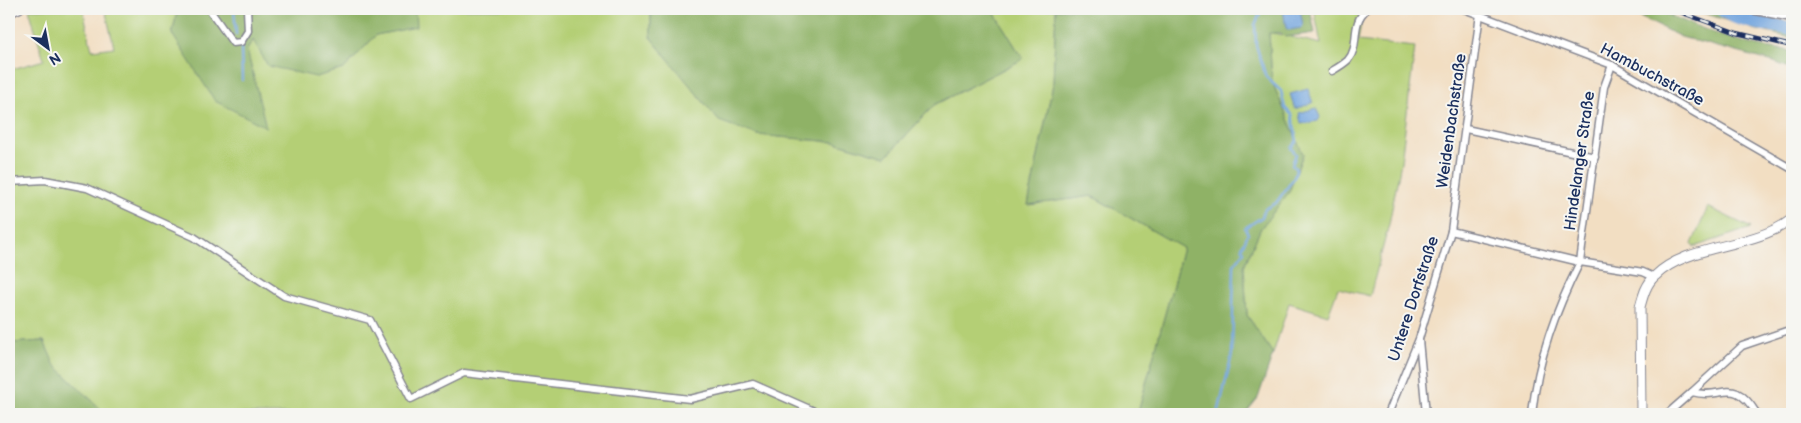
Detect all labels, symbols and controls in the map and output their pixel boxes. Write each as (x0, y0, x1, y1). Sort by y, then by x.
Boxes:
north arrow (22, 22, 72, 72)
street label: Hambuchstraße (1597, 40, 1708, 111)
text: N (46, 49, 64, 69)
street label: Weidenbachstraße (1433, 52, 1471, 190)
street label: Hindelanger Straße (1561, 90, 1599, 232)
street label: Untere Dorfstraße (1385, 234, 1443, 364)

